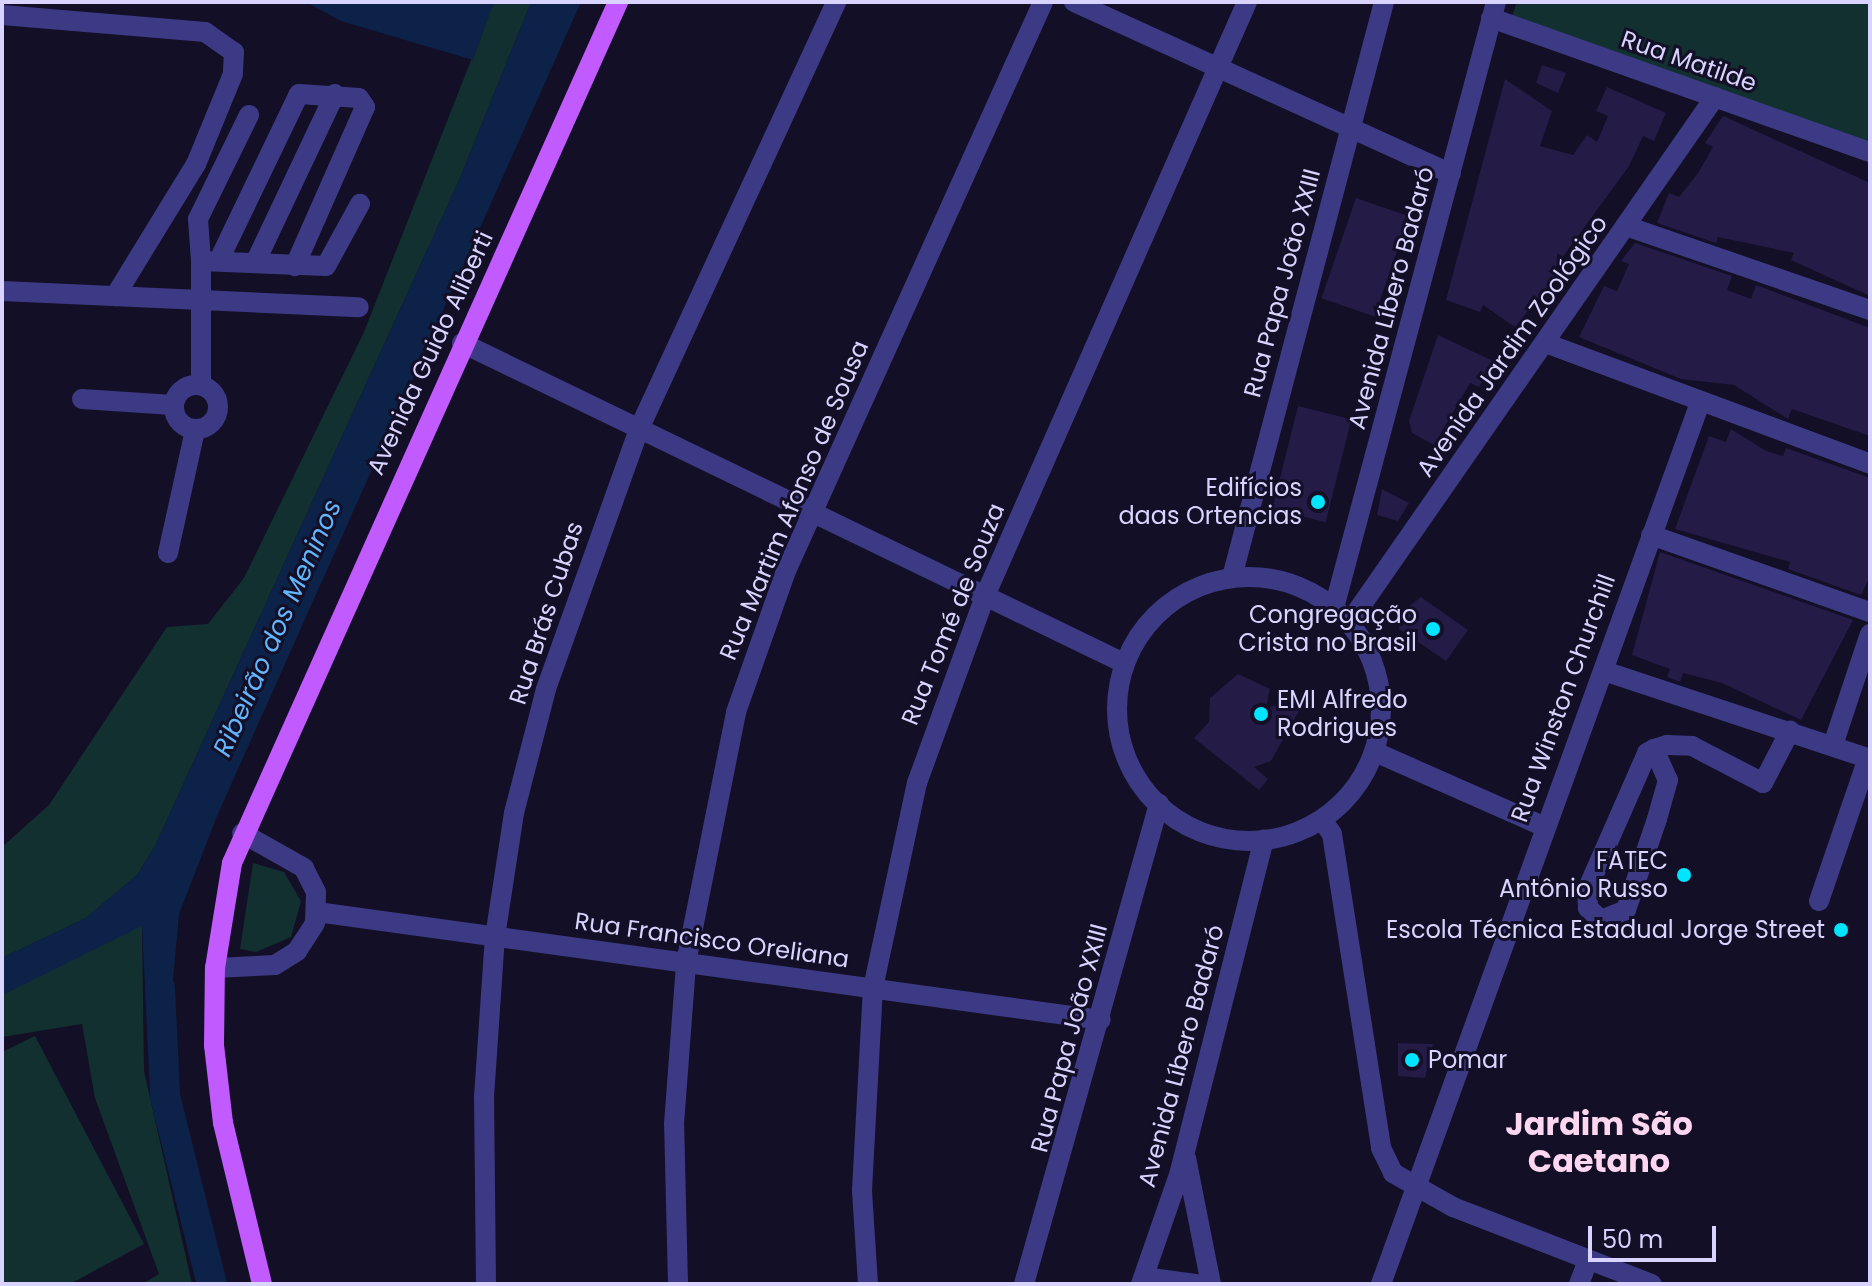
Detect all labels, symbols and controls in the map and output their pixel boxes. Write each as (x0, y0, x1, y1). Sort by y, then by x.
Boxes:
street label: Rua Matilde (1618, 24, 1760, 98)
street label: Avenida Líbero Badaró (1342, 164, 1440, 432)
street label: Rua Papa João XXIII (1238, 166, 1326, 400)
street label: Avenida Jardim Zoológico (1410, 210, 1614, 482)
street label: Avenida Guido Aliberti (361, 227, 499, 479)
street label: Rua Martim Afonso de Sousa (713, 336, 875, 664)
place label: Edifícios daas Ortencias (1118, 474, 1302, 530)
marker: Edifícios daas Ortencias (1309, 493, 1327, 511)
water label: Ribeirão dos Meninos (207, 495, 349, 761)
street label: Rua Tomé de Souza (895, 499, 1011, 729)
street label: Rua Brás Cubas (503, 518, 589, 708)
street label: Rua Winston Churchill (1505, 570, 1621, 826)
place label: Congregação Crista no Brasil (1238, 601, 1417, 657)
marker: Congregação Crista no Brasil (1424, 620, 1442, 638)
place label: EMI Alfredo Rodrigues (1277, 686, 1408, 742)
marker: EMI Alfredo Rodrigues (1252, 705, 1270, 723)
place label: FATEC Antônio Russo (1499, 847, 1668, 903)
marker: FATEC Antônio Russo (1675, 866, 1693, 884)
street label: Rua Francisco Oreliana (573, 906, 851, 974)
place label: Escola Técnica Estadual Jorge Street (1386, 916, 1825, 944)
street label: Rua Papa João XXIII (1025, 921, 1113, 1155)
marker: Escola Técnica Estadual Jorge Street (1832, 921, 1850, 939)
street label: Avenida Líbero Badaró (1132, 922, 1230, 1190)
place label: Pomar (1428, 1046, 1507, 1074)
marker: Pomar (1403, 1051, 1421, 1069)
district label: Jardim São Caetano (1505, 1106, 1693, 1181)
scale bar (1592, 1210, 1720, 1260)
text: 50 m (1602, 1223, 1663, 1256)

